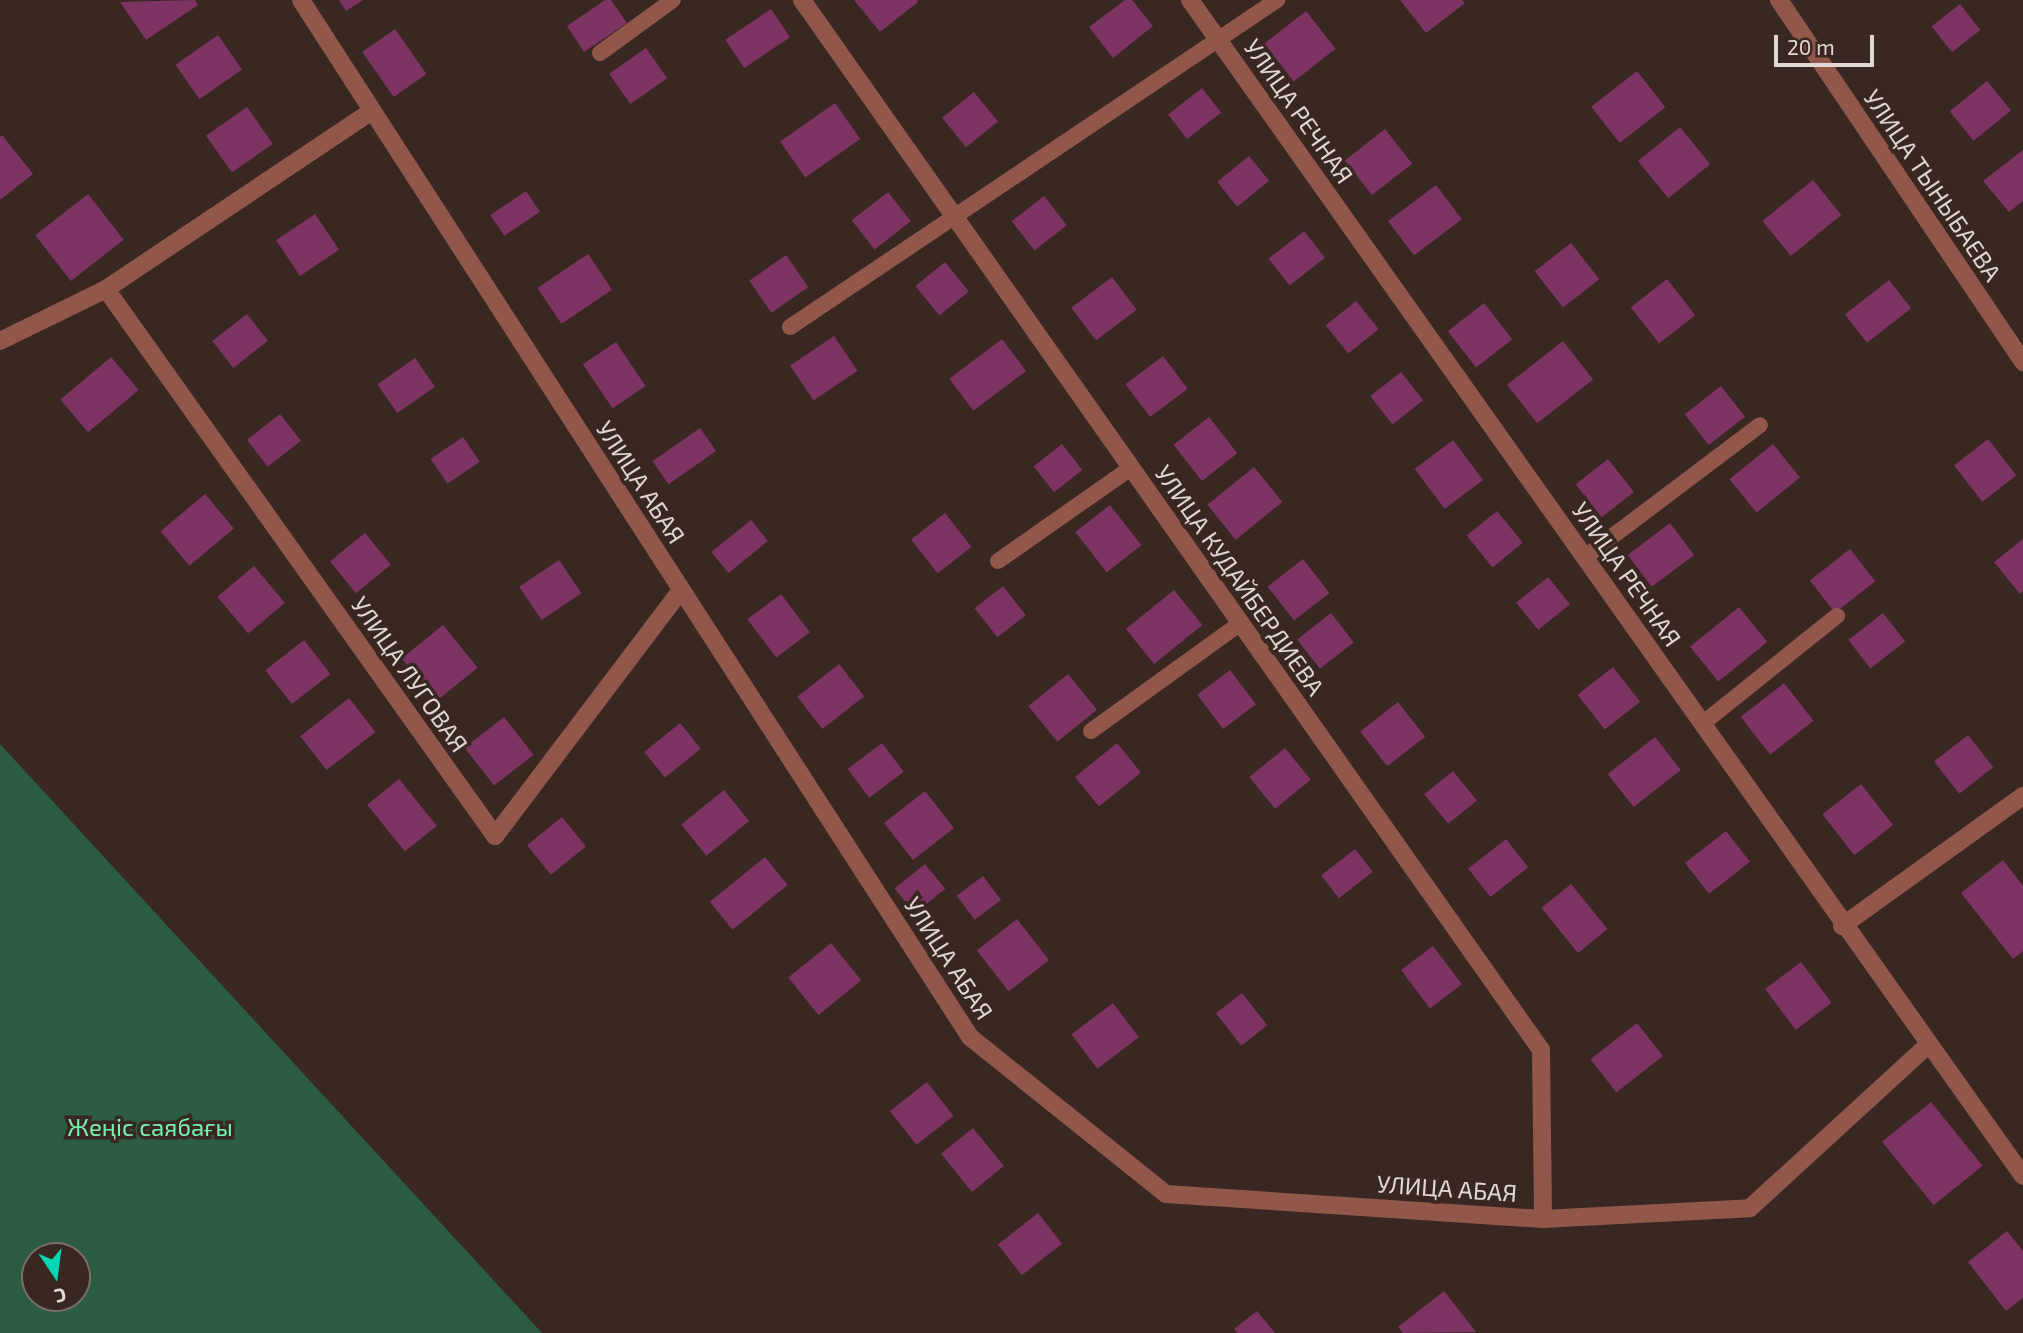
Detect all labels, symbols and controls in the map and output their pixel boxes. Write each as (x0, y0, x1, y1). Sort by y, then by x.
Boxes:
scale bar (1778, 21, 1878, 65)
street label: УЛИЦА РЕЧНАЯ (1239, 33, 1359, 189)
text: 20 m (1787, 34, 1835, 59)
street label: УЛИЦА ТЫНЫБАЕВА (1858, 84, 2008, 286)
street label: УЛИЦА АБАЯ (591, 415, 691, 549)
street label: УЛИЦА КУДАЙБЕРДИЕВА (1149, 459, 1331, 701)
street label: УЛИЦА РЕЧНАЯ (1567, 496, 1687, 652)
street label: УЛИЦА ЛУГОВАЯ (346, 591, 474, 757)
street label: УЛИЦА АБАЯ (899, 891, 999, 1025)
park label: Жеңіс саябағы (67, 1113, 233, 1141)
street label: УЛИЦА АБАЯ (1376, 1169, 1518, 1207)
north arrow (21, 1242, 91, 1312)
text: С (52, 1284, 68, 1308)

